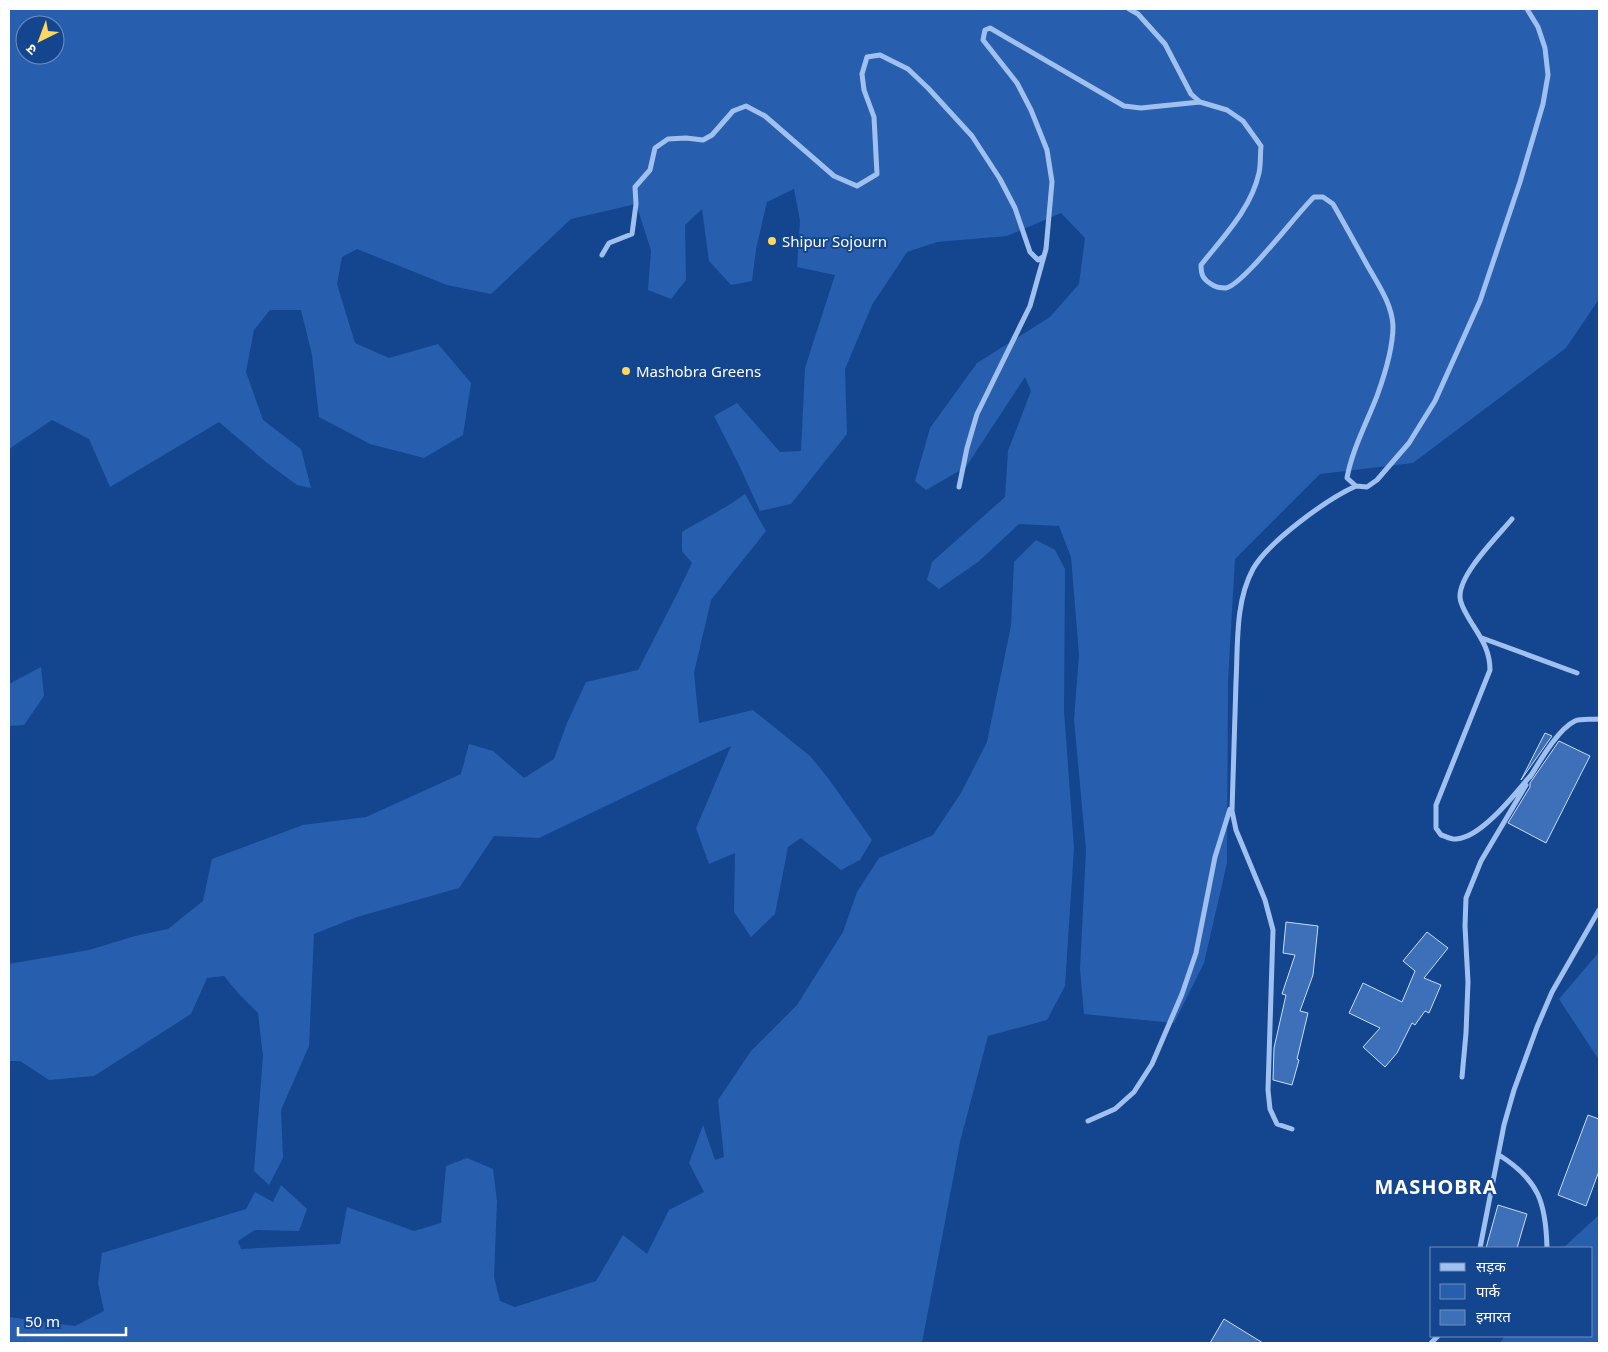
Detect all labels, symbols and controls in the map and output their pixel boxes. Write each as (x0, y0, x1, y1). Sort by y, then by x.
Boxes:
north arrow (15, 15, 65, 65)
text: उ (21, 40, 40, 60)
place label: Shipur Sojourn (782, 231, 887, 251)
marker: Shipur Sojourn (766, 235, 778, 247)
place label: Mashobra Greens (636, 361, 761, 381)
marker: Mashobra Greens (620, 365, 632, 377)
district label: MASHOBRA (1374, 1173, 1498, 1200)
legend (1430, 1247, 1593, 1337)
text: सड़क (1476, 1256, 1506, 1276)
text: पार्क (1476, 1281, 1500, 1301)
scale bar (18, 1304, 125, 1336)
text: इमारत (1476, 1306, 1511, 1326)
text: 50 m (25, 1311, 60, 1331)

